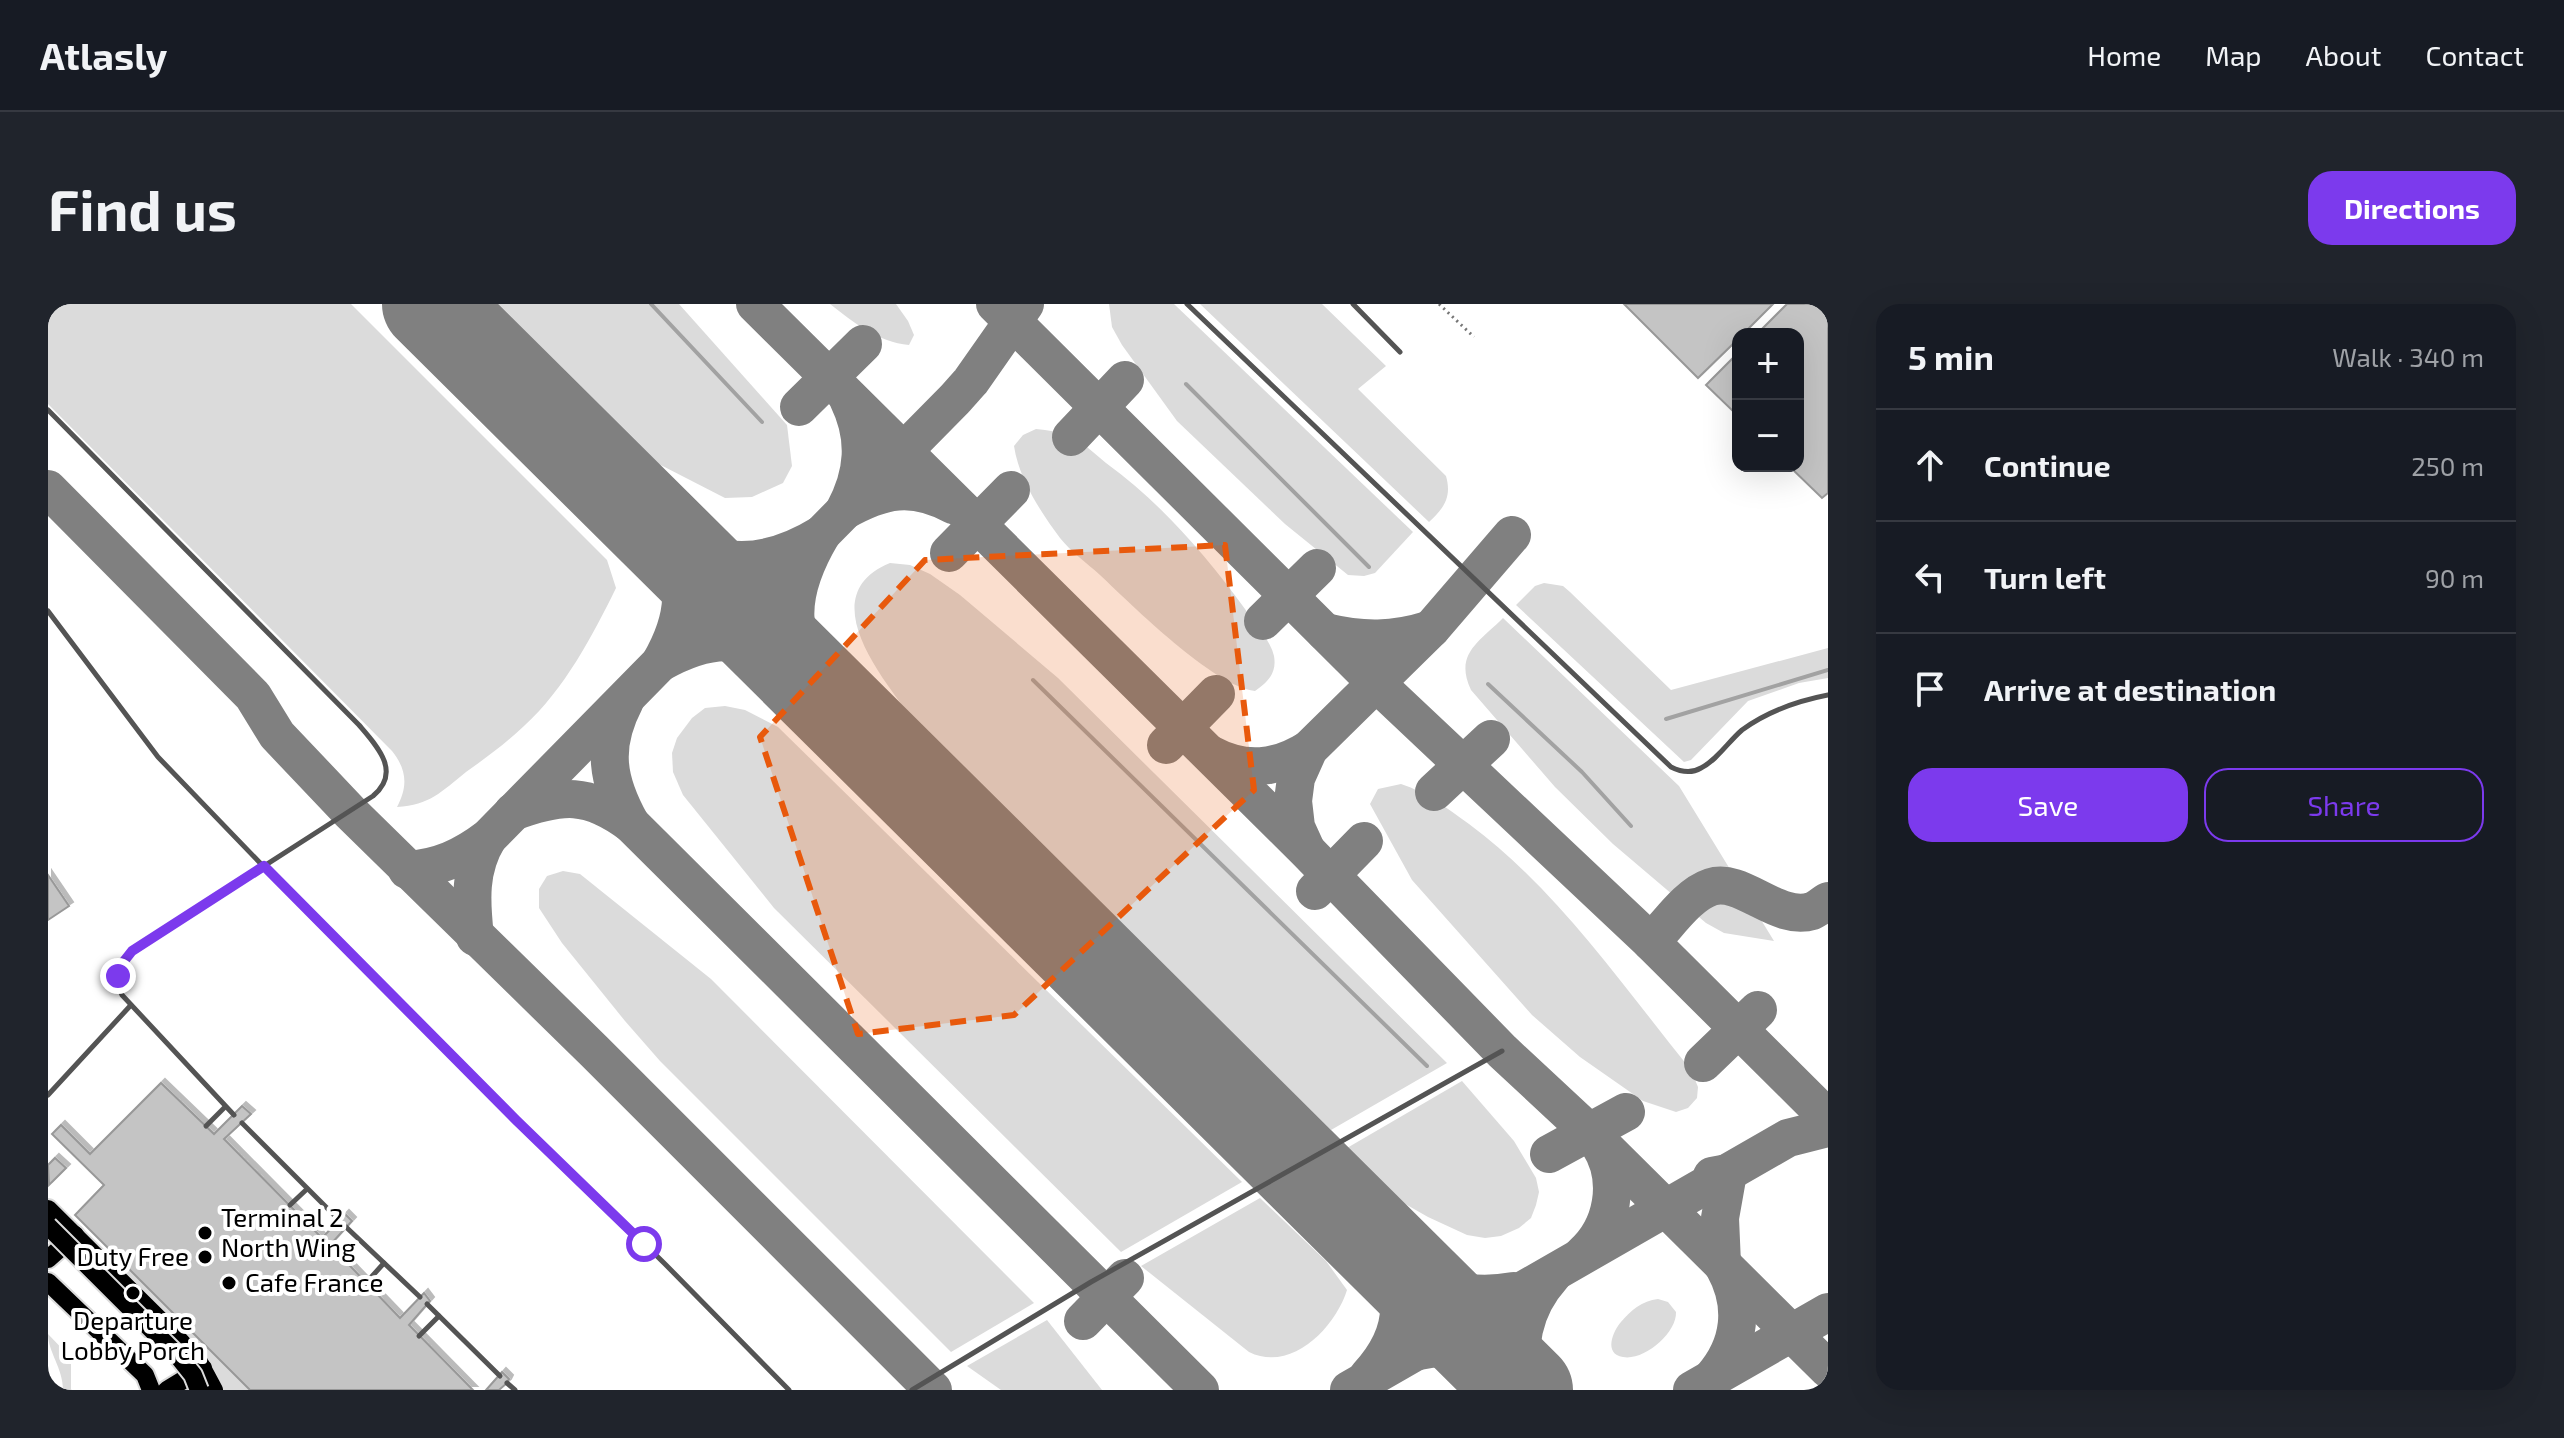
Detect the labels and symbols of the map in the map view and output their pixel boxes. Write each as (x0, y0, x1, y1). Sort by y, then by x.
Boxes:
route end (100, 958, 136, 994)
place label: Terminal 2 North Wing (221, 1201, 356, 1262)
marker: Terminal 2 North Wing (196, 1224, 214, 1242)
route start (626, 1226, 662, 1262)
place label: Duty Free (76, 1240, 189, 1271)
marker: Duty Free (196, 1248, 214, 1266)
place label: Cafe France (245, 1266, 383, 1297)
marker: Cafe France (220, 1274, 238, 1292)
marker: Departure Lobby Porch (124, 1284, 142, 1302)
place label: Departure Lobby Porch (61, 1304, 205, 1365)

